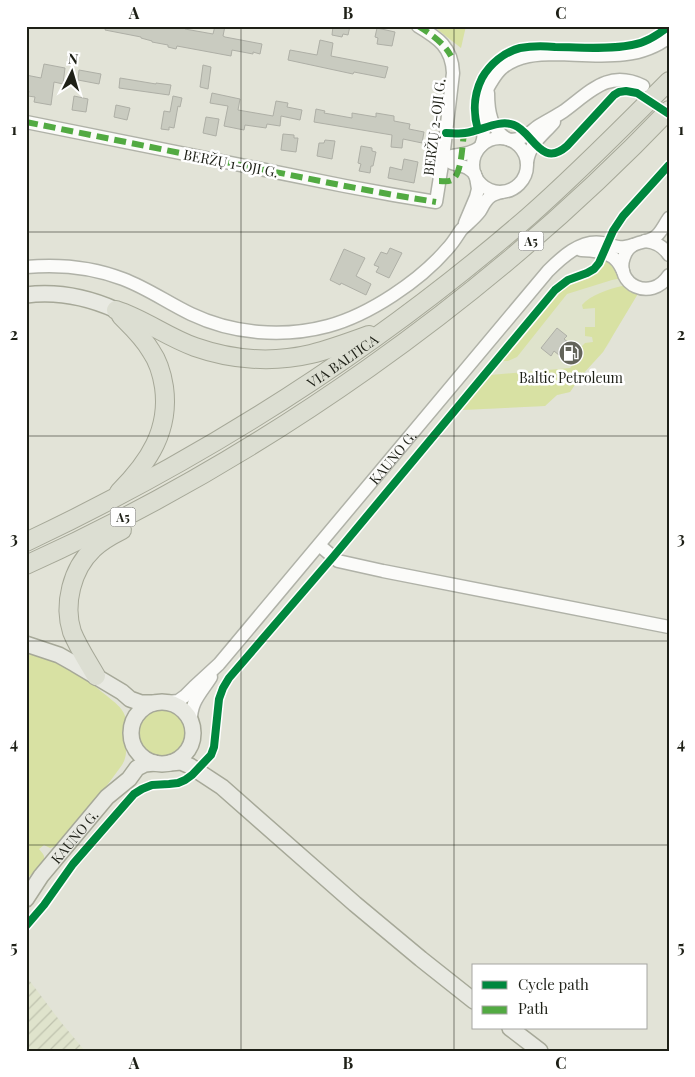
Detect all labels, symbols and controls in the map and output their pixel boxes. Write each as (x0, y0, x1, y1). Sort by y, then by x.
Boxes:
text: A (128, 2, 140, 23)
text: B (343, 2, 354, 23)
text: C (555, 2, 567, 23)
north arrow (48, 48, 98, 98)
text: N (67, 49, 79, 68)
street label: BERŽŲ 2-OJI G. (419, 77, 449, 177)
text: 1 (11, 118, 17, 139)
text: 1 (678, 118, 684, 139)
street label: BERŽŲ 1-OJI G. (182, 145, 280, 181)
road number: A5 (518, 232, 544, 250)
text: 2 (10, 323, 18, 344)
text: 2 (677, 323, 685, 344)
street label: VIA BALTICA (302, 329, 382, 392)
fuel station icon: Baltic Petroleum (558, 340, 584, 366)
place label: Baltic Petroleum (519, 368, 624, 387)
street label: KAUNO G. (364, 426, 420, 488)
road number: A5 (110, 508, 136, 526)
text: 3 (10, 527, 18, 548)
text: 3 (677, 527, 685, 548)
text: 4 (10, 732, 18, 753)
text: 4 (677, 732, 685, 753)
street label: KAUNO G. (46, 806, 102, 867)
text: 5 (10, 936, 18, 957)
text: 5 (677, 936, 685, 957)
legend (472, 964, 648, 1030)
text: Cycle path (518, 974, 589, 994)
text: Path (518, 998, 548, 1018)
text: A (128, 1052, 140, 1073)
text: B (343, 1052, 354, 1073)
text: C (555, 1052, 567, 1073)

